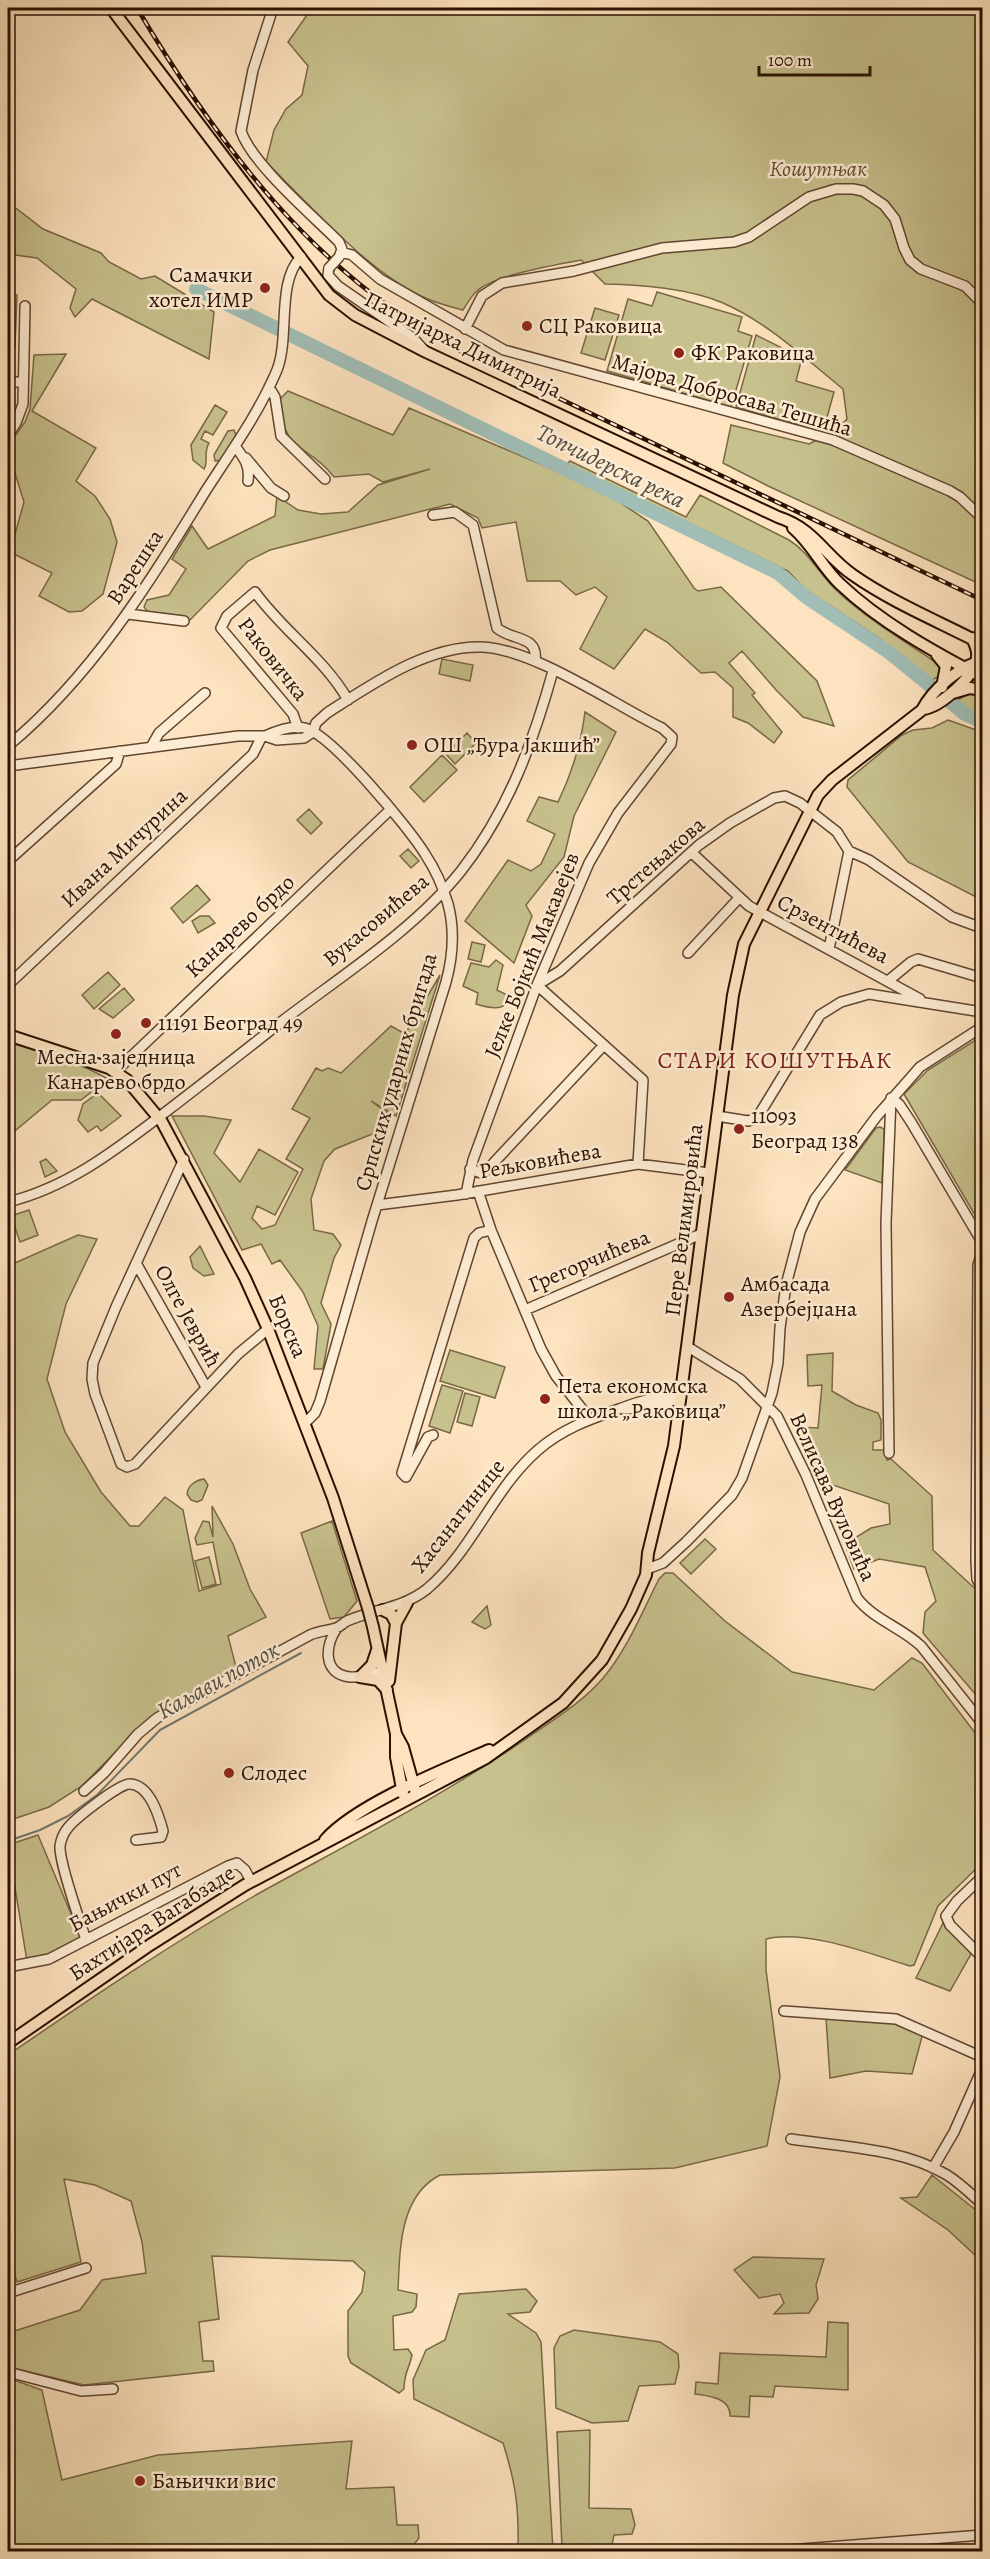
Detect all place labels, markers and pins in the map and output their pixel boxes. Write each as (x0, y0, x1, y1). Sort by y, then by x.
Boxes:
place label: Самачки хотел ИМР (149, 260, 253, 315)
marker: Самачки хотел ИМР (258, 281, 272, 295)
place label: СЦ Раковица (539, 311, 663, 341)
marker: СЦ Раковица (520, 319, 534, 333)
place label: ФК Раковица (691, 338, 815, 368)
marker: ФК Раковица (672, 346, 686, 360)
place label: ОШ „Ђура Јакшић” (424, 730, 600, 760)
marker: ОШ „Ђура Јакшић” (405, 738, 419, 752)
place label: 11191 Београд 49 (158, 1008, 303, 1038)
marker: 11191 Београд 49 (139, 1016, 153, 1030)
marker: Месна заједница Канарево брдо (109, 1027, 123, 1041)
place label: Месна заједница Канарево брдо (36, 1042, 196, 1097)
place label: 11093 Београд 138 (751, 1101, 859, 1156)
marker: 11093 Београд 138 (732, 1122, 746, 1136)
place label: Амбасада Азербејџана (740, 1269, 858, 1324)
marker: Амбасада Азербејџана (722, 1290, 736, 1304)
place label: Пета економска школа „Раковица” (557, 1371, 726, 1426)
marker: Пета економска школа „Раковица” (538, 1392, 552, 1406)
place label: Слодес (241, 1758, 307, 1788)
marker: Слодес (222, 1766, 236, 1780)
place label: Бањички вис (152, 2466, 276, 2496)
marker: Бањички вис (133, 2474, 147, 2488)

